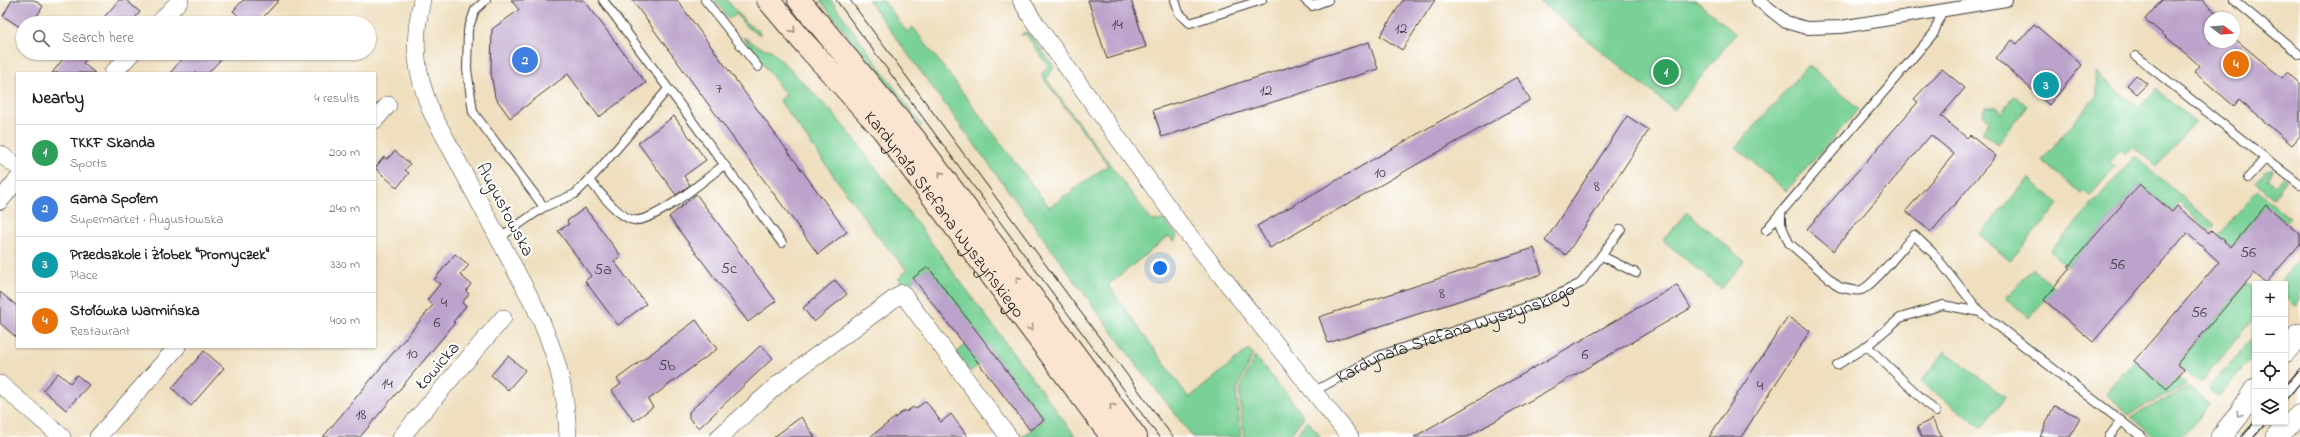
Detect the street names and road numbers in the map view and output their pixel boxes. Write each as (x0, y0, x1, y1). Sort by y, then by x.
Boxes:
street label: Kardynała Stefana Wyszyńskiego (857, 106, 1030, 324)
street label: Augustowska (468, 158, 540, 262)
street label: Kardynała Stefana Wyszyńskiego (1332, 277, 1580, 391)
street label: Łowicka (409, 336, 467, 397)

